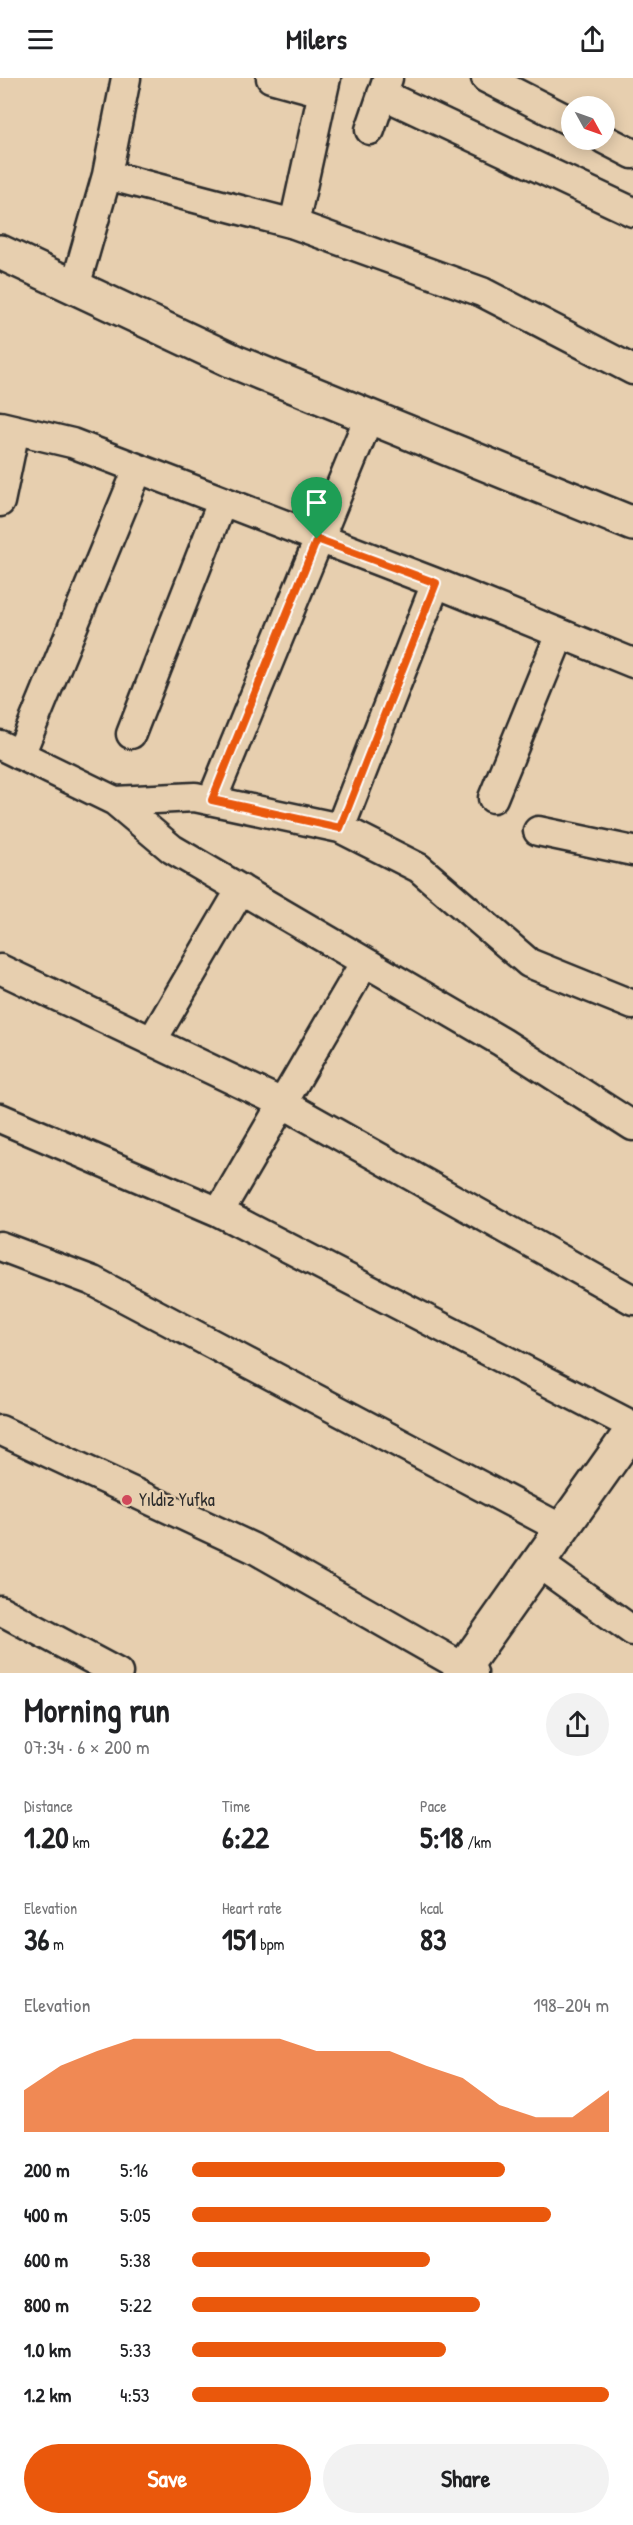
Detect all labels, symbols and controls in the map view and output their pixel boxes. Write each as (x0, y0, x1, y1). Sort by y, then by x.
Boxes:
text: Milers (286, 21, 347, 57)
icon: menu (24, 23, 57, 56)
icon: share (576, 23, 609, 56)
north arrow (561, 96, 615, 150)
map controls (561, 96, 615, 150)
pin (291, 477, 342, 539)
icon: arrive (300, 486, 333, 519)
place label: Yıldız Yufka (139, 1487, 215, 1512)
marker: Yıldız Yufka (120, 1493, 134, 1507)
text: Morning run (24, 1688, 170, 1732)
button: share (546, 1693, 609, 1756)
text: 07:34 · 6 × 200 m (24, 1733, 150, 1760)
text: Distance (24, 1795, 73, 1817)
text: Time (222, 1795, 250, 1817)
text: Pace (420, 1795, 447, 1817)
text: 1.20 (24, 1817, 69, 1857)
text: 6:22 (222, 1817, 269, 1857)
text: 5:18 (420, 1817, 464, 1857)
text: km (69, 1831, 90, 1853)
text: /km (464, 1831, 492, 1853)
text: Elevation (24, 1897, 77, 1919)
text: Heart rate (222, 1897, 282, 1919)
text: kcal (420, 1897, 443, 1919)
text: 36 (24, 1919, 49, 1959)
text: 151 (222, 1919, 256, 1959)
text: 83 (420, 1919, 446, 1959)
text: m (49, 1933, 64, 1955)
text: bpm (256, 1933, 285, 1955)
text: Elevation (24, 1991, 90, 2018)
text: 198–204 m (533, 1991, 609, 2018)
text: 200 m (24, 2156, 69, 2183)
text: 5:16 (120, 2156, 148, 2183)
text: 400 m (24, 2201, 68, 2228)
text: 5:05 (120, 2201, 151, 2228)
text: 600 m (24, 2246, 68, 2273)
text: 5:38 (120, 2246, 151, 2273)
text: 800 m (24, 2291, 69, 2318)
text: 5:22 (120, 2291, 152, 2318)
text: 1.0 km (24, 2336, 71, 2363)
text: 5:33 (120, 2336, 151, 2363)
text: 1.2 km (24, 2381, 71, 2408)
text: 4:53 (120, 2381, 150, 2408)
button: Save (24, 2444, 311, 2513)
button: Share (323, 2444, 609, 2513)

